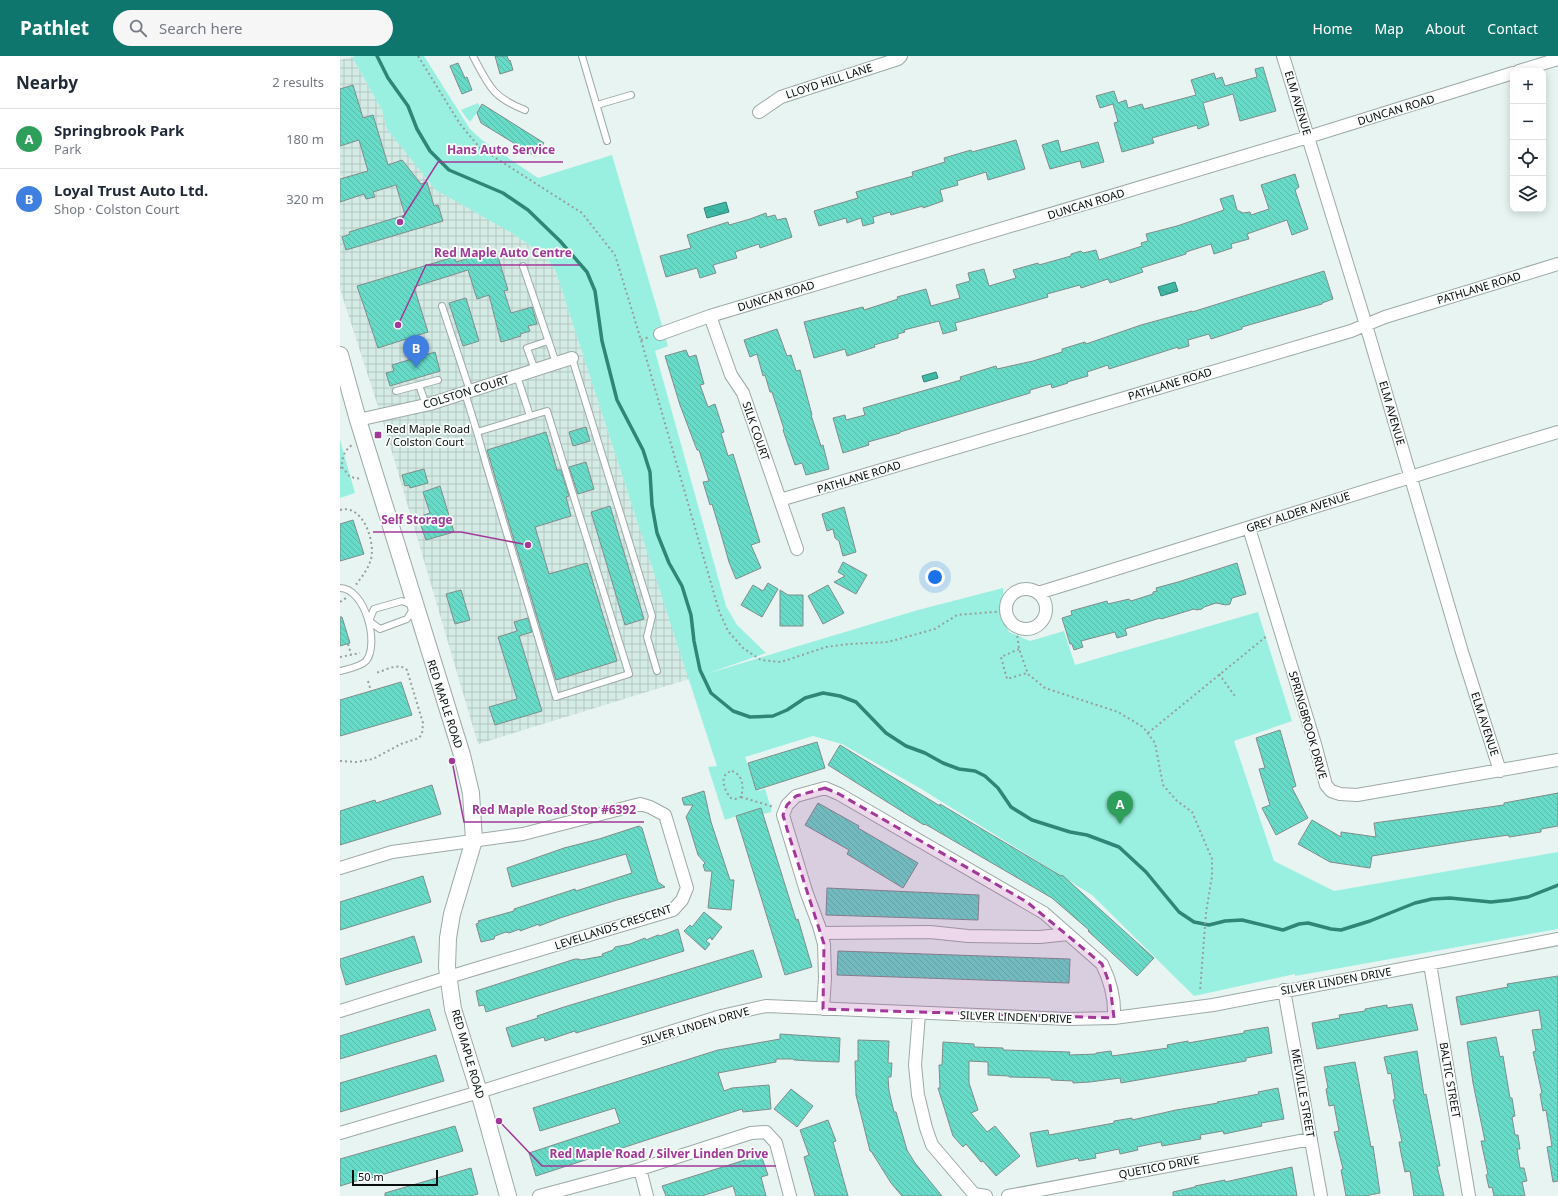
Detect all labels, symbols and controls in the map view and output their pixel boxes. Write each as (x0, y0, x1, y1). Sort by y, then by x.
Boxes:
search box (113, 10, 393, 46)
text: Pathlet (20, 15, 89, 41)
icon: search (127, 17, 149, 39)
text: Search here (159, 18, 243, 38)
text: Home (1313, 19, 1352, 38)
text: Map (1374, 19, 1404, 38)
text: About (1426, 19, 1465, 38)
text: Contact (1487, 19, 1538, 38)
street label: LLOYD HILL LANE (784, 59, 874, 102)
map controls (1510, 68, 1546, 212)
button: + (1510, 68, 1546, 104)
street label: ELM AVENUE (1282, 69, 1315, 137)
text: Nearby (16, 71, 78, 94)
text: 2 results (272, 73, 324, 91)
street label: DUNCAN ROAD (1355, 91, 1436, 128)
button: − (1510, 104, 1546, 140)
text: Springbrook Park (54, 120, 184, 140)
text: A (25, 130, 34, 148)
text: 180 m (286, 130, 324, 148)
callout: Hans Auto Service (438, 138, 563, 162)
text: Park (54, 140, 81, 158)
button: locate (1510, 140, 1546, 176)
text: Hans Auto Service (447, 141, 555, 158)
button: layers (1510, 176, 1546, 212)
text: Loyal Trust Auto Ltd. (54, 180, 208, 200)
street label: DUNCAN ROAD (1045, 185, 1126, 222)
text: B (25, 190, 33, 208)
text: 320 m (286, 190, 324, 208)
text: Shop · Colston Court (54, 200, 179, 218)
callout: Red Maple Auto Centre (426, 241, 580, 265)
text: Red Maple Auto Centre (434, 244, 572, 261)
street label: PATHLANE ROAD (1435, 268, 1523, 307)
street label: DUNCAN ROAD (735, 277, 816, 314)
pin: B (403, 335, 429, 368)
street label: PATHLANE ROAD (1126, 364, 1214, 403)
street label: COLSTON COURT (421, 371, 511, 412)
street label: ELM AVENUE (1376, 379, 1409, 447)
street label: SILK COURT (739, 399, 774, 462)
place label: Red Maple Road / Colston Court (386, 421, 470, 449)
marker: Red Maple Road / Colston Court (373, 430, 383, 440)
street label: PATHLANE ROAD (815, 457, 903, 496)
street label: GREY ALDER AVENUE (1244, 488, 1352, 535)
callout: Self Storage (373, 508, 461, 532)
text: Self Storage (381, 511, 453, 528)
your location (925, 567, 945, 587)
street label: RED MAPLE ROAD (424, 658, 467, 750)
street label: SPRINGBROOK DRIVE (1286, 669, 1331, 781)
street label: ELM AVENUE (1468, 690, 1503, 758)
pin: A (1107, 791, 1133, 824)
callout: Red Maple Road Stop #6392 (464, 798, 644, 822)
text: Red Maple Road Stop #6392 (472, 801, 636, 818)
street label: LEVELLANDS CRESCENT (553, 901, 673, 952)
street label: SILVER LINDEN DRIVE (1279, 963, 1392, 998)
street label: SILVER LINDEN DRIVE (639, 1003, 751, 1048)
street label: RED MAPLE ROAD (449, 1007, 488, 1100)
street label: SILVER LINDEN DRIVE (960, 1007, 1072, 1026)
street label: BALTIC STREET (1436, 1041, 1465, 1119)
street label: MELVILLE STREET (1288, 1047, 1319, 1138)
callout: Red Maple Road / Silver Linden Drive (542, 1142, 776, 1166)
text: Red Maple Road / Silver Linden Drive (550, 1145, 768, 1162)
street label: QUETICO DRIVE (1117, 1151, 1201, 1182)
scale bar (352, 1168, 438, 1187)
text: 50 m (358, 1169, 384, 1184)

